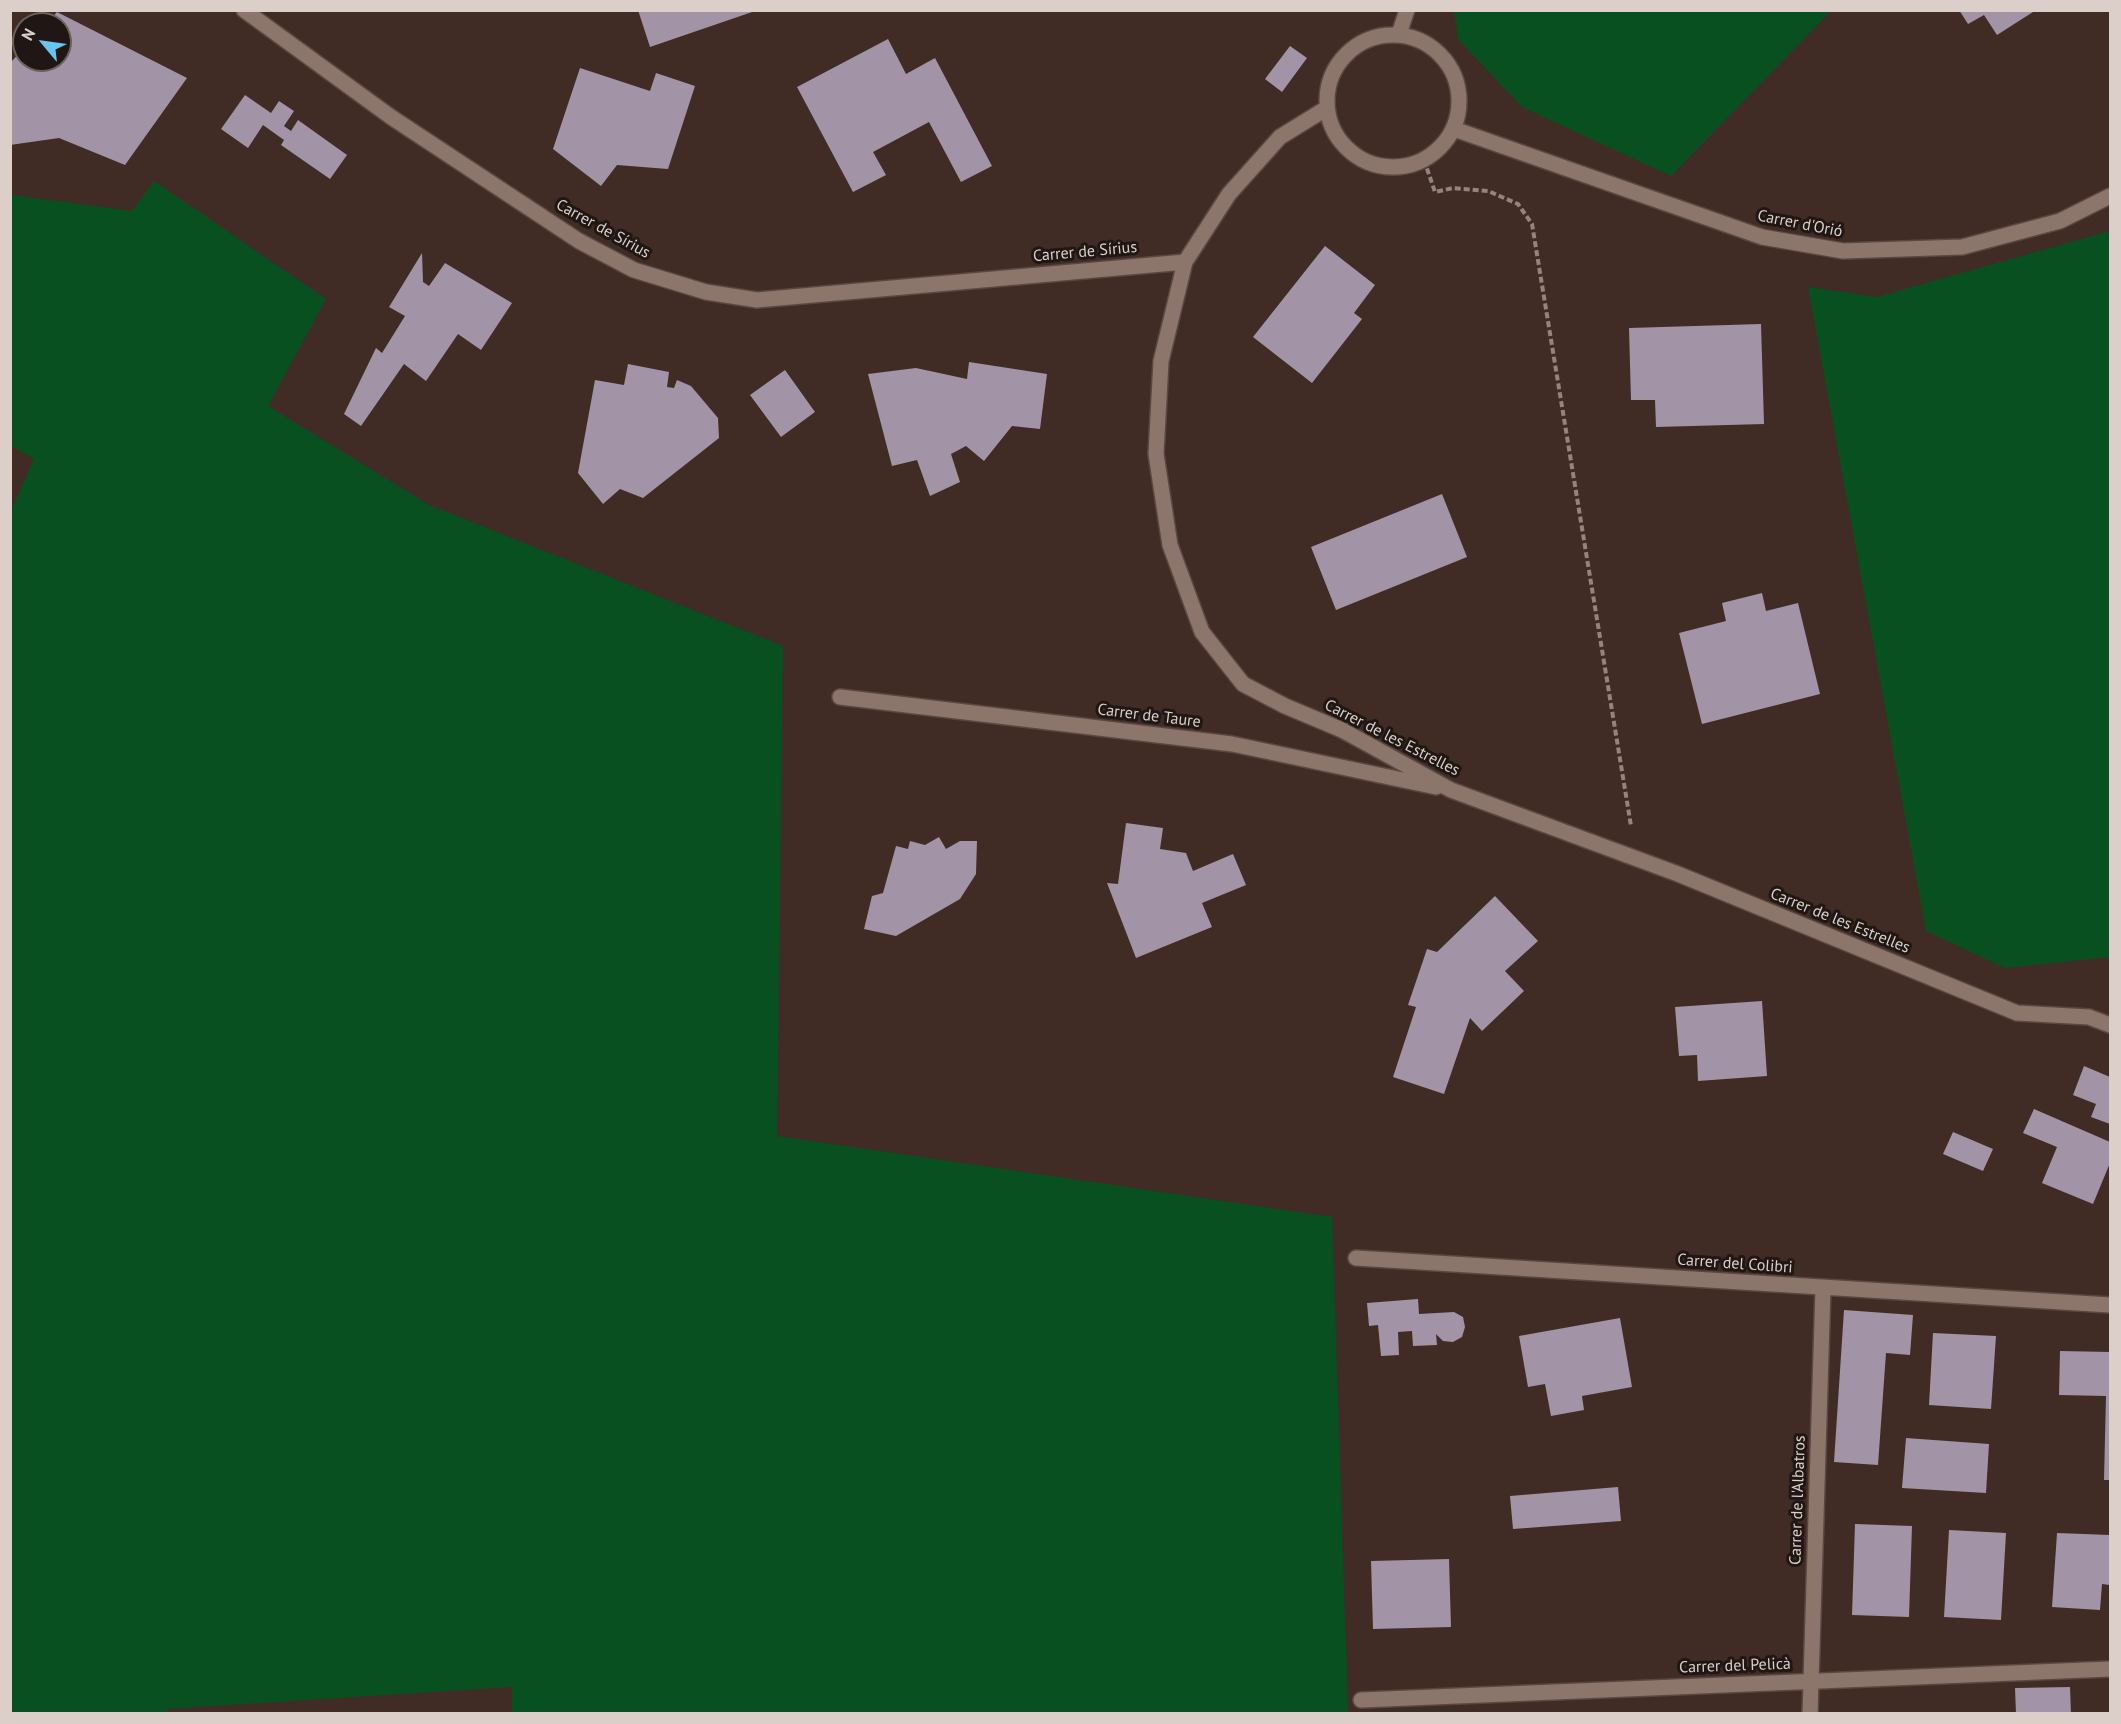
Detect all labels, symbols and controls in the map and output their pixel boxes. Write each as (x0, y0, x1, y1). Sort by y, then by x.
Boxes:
north arrow (12, 12, 72, 72)
text: N (17, 25, 39, 44)
street label: Carrer de Sírius (553, 195, 653, 263)
street label: Carrer d'Orió (1756, 206, 1844, 242)
street label: Carrer de Sírius (1032, 238, 1138, 266)
street label: Carrer de les Estrelles (1321, 696, 1463, 780)
street label: Carrer de Taure (1096, 700, 1202, 732)
street label: Carrer de les Estrelles (1767, 884, 1913, 958)
street label: Carrer del Colibri (1677, 1250, 1793, 1278)
street label: Carrer de l'Albatros (1786, 1435, 1810, 1565)
street label: Carrer del Pelicà (1679, 1654, 1791, 1678)

